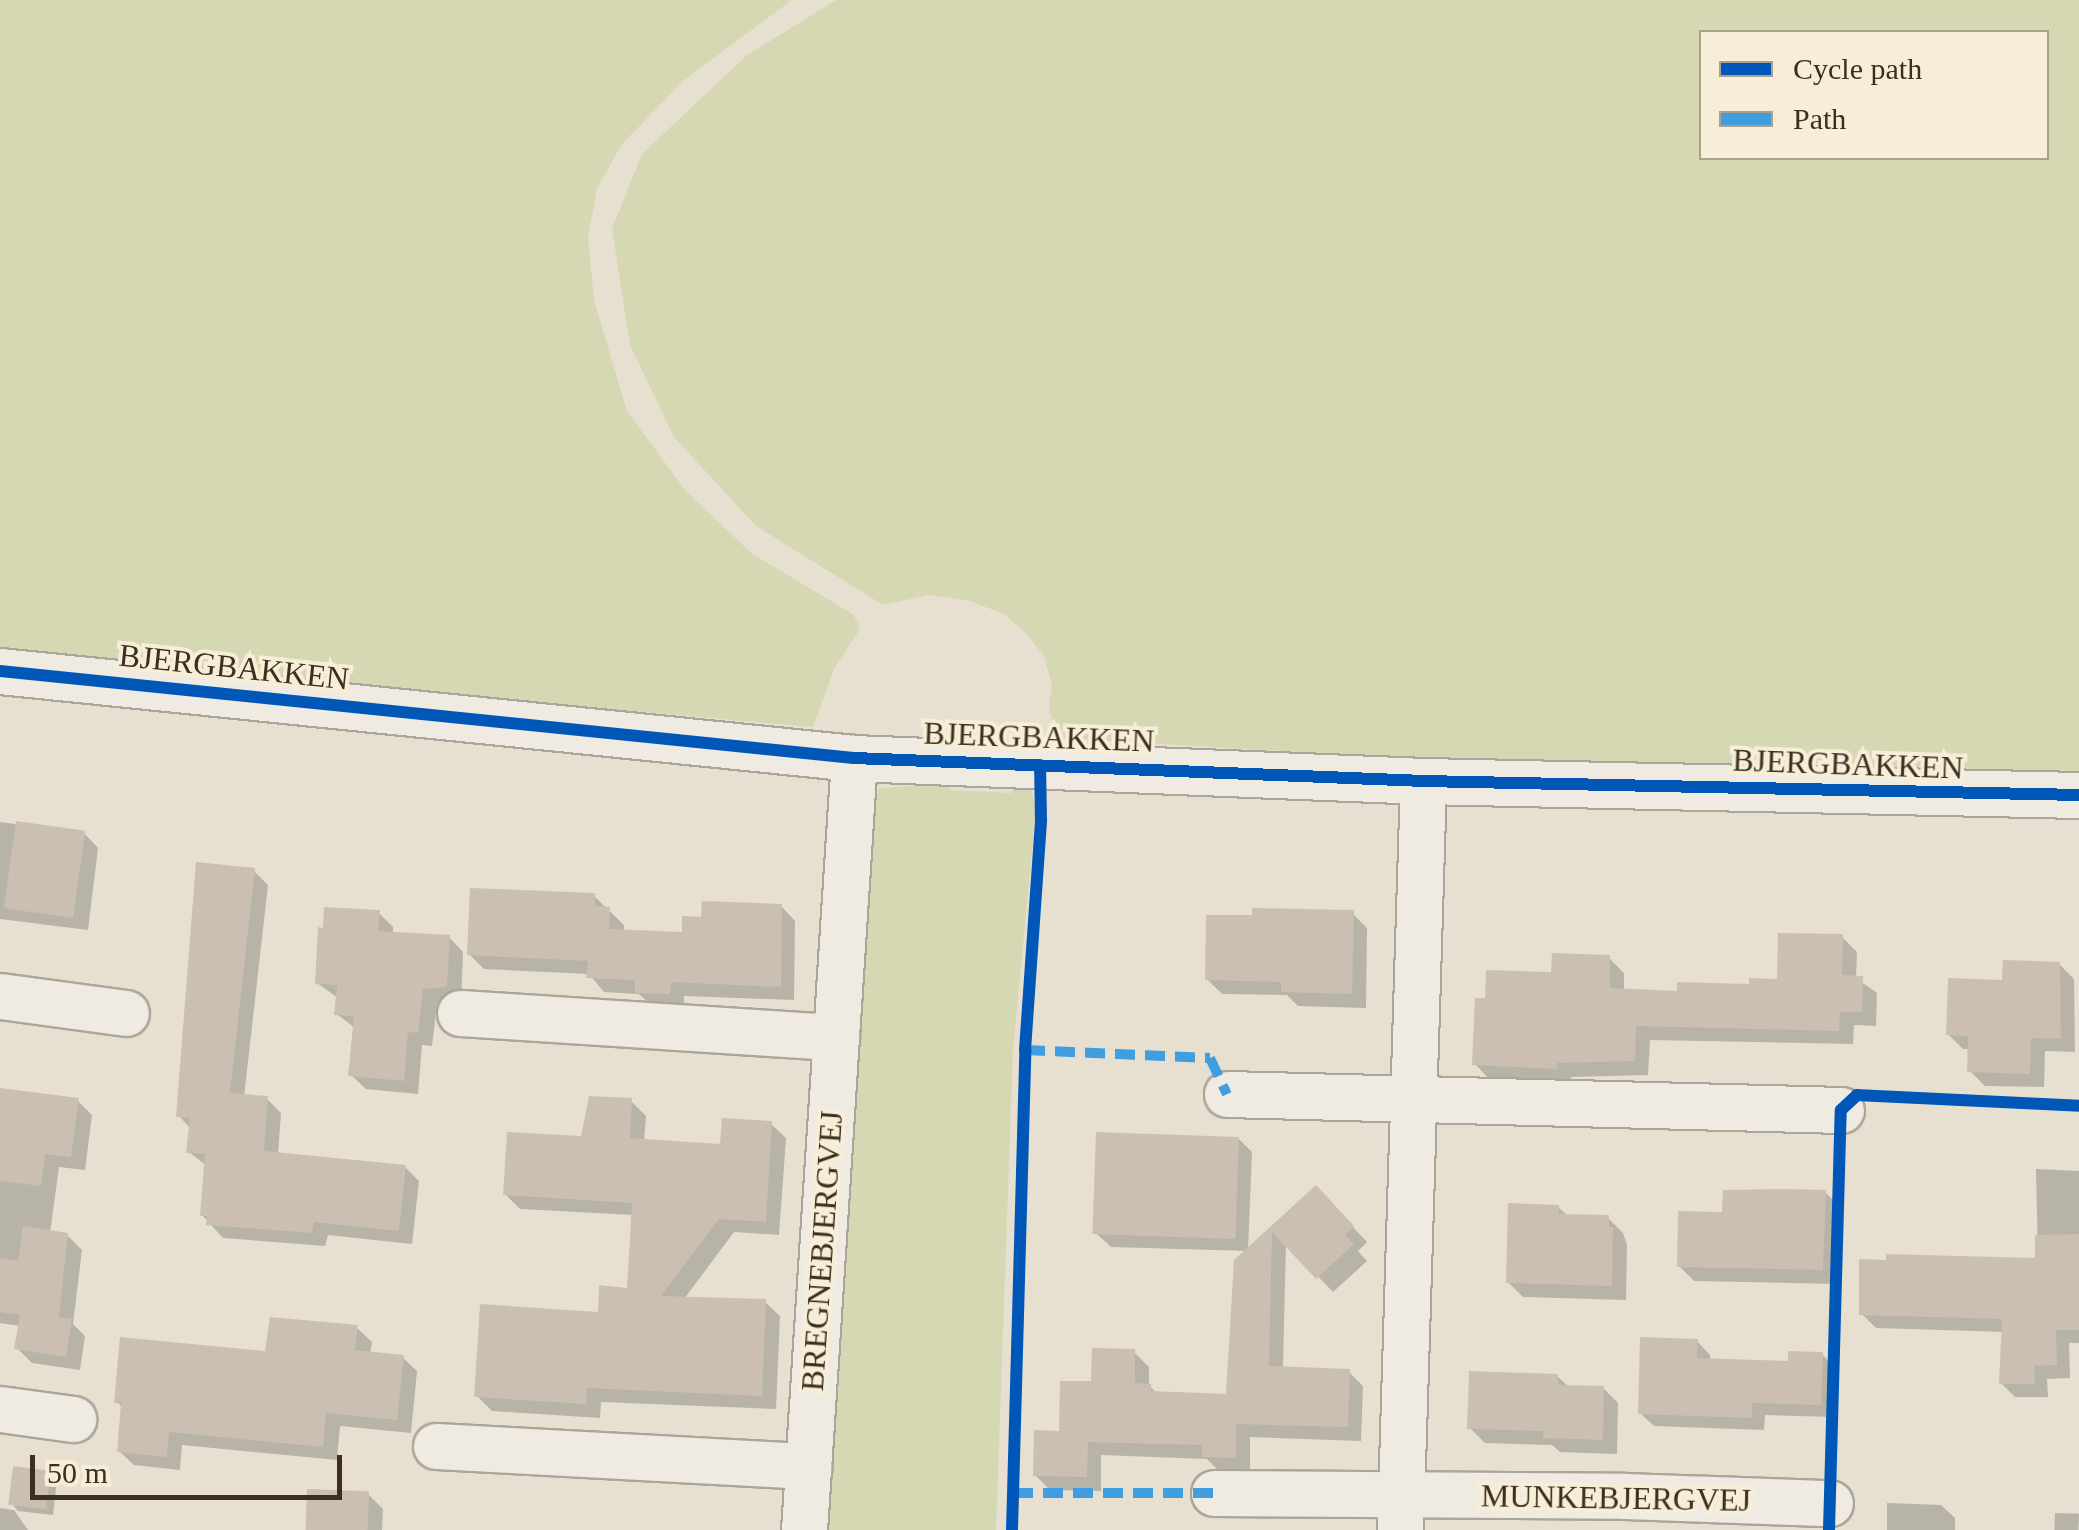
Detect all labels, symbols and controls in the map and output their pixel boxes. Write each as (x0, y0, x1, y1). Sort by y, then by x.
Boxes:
legend (1699, 30, 2049, 160)
text: Cycle path (1793, 52, 1922, 85)
text: Path (1793, 102, 1846, 135)
street label: BJERGBAKKEN (117, 636, 351, 698)
street label: BJERGBAKKEN (923, 714, 1155, 760)
street label: BJERGBAKKEN (1732, 741, 1964, 787)
street label: BREGNEBJERGVEJ (793, 1110, 851, 1392)
scale bar (35, 1435, 348, 1497)
text: 50 m (47, 1456, 108, 1489)
street label: MUNKEBJERGVEJ (1481, 1476, 1751, 1520)

